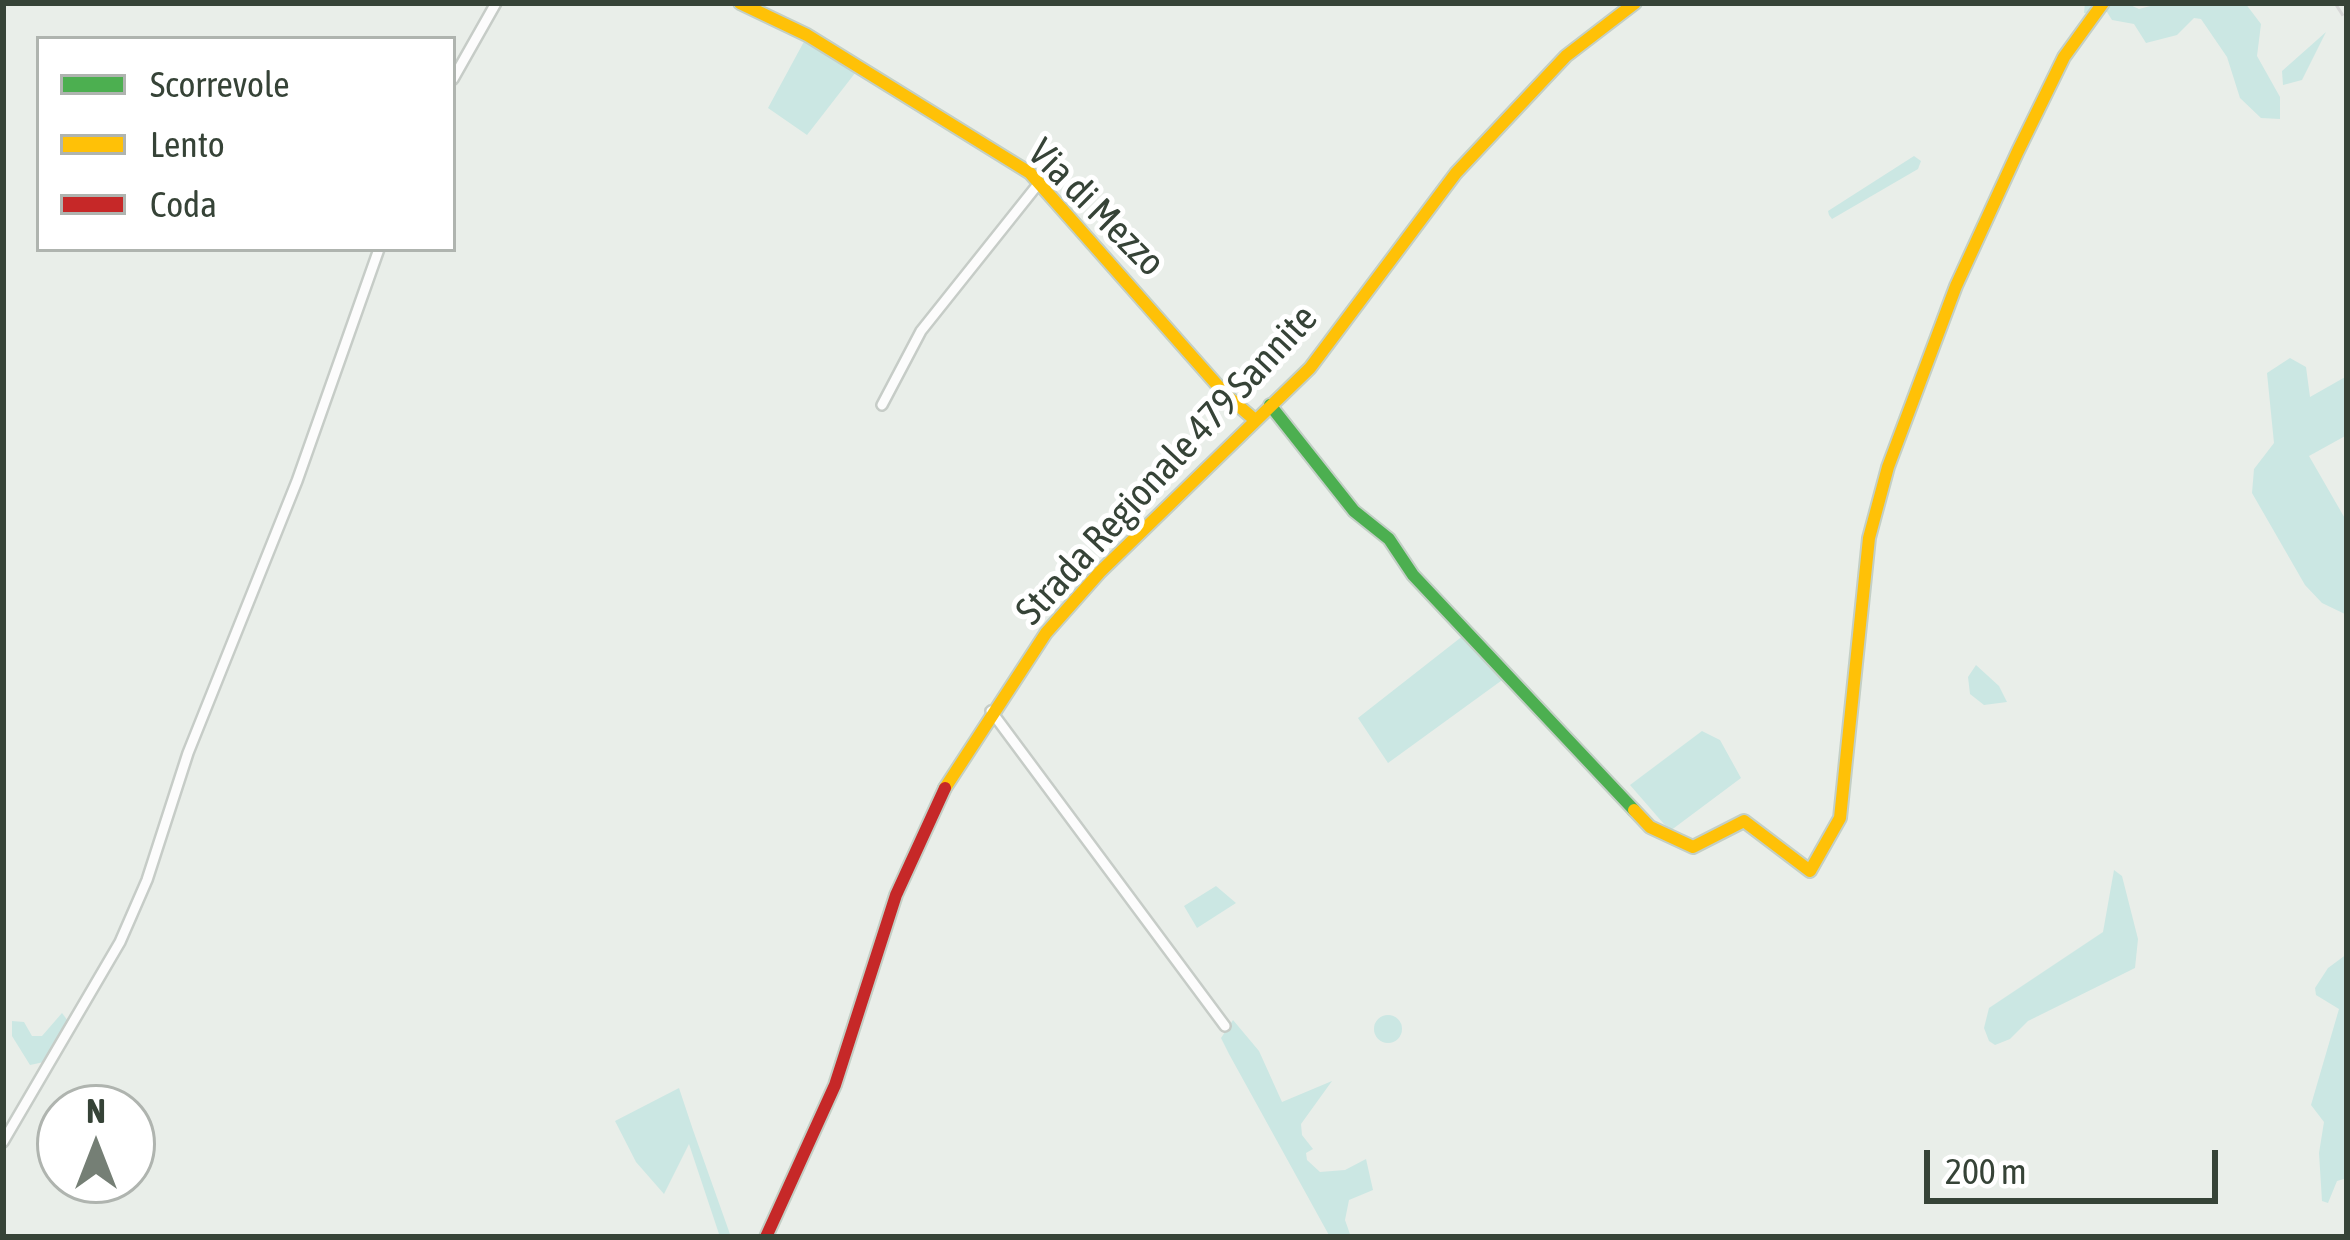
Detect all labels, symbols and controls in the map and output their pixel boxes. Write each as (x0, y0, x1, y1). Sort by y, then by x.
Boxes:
legend (36, 36, 456, 252)
text: Scorrevole (150, 63, 290, 105)
text: Lento (150, 123, 225, 165)
street label: Via di Mezzo (1018, 130, 1174, 286)
text: Coda (150, 183, 217, 225)
street label: Strada Regionale 479 Sannite (1007, 295, 1327, 635)
north arrow (36, 1084, 156, 1204)
text: N (86, 1092, 106, 1130)
scale bar (1930, 1126, 2224, 1200)
text: 200 m (1945, 1150, 2027, 1192)

